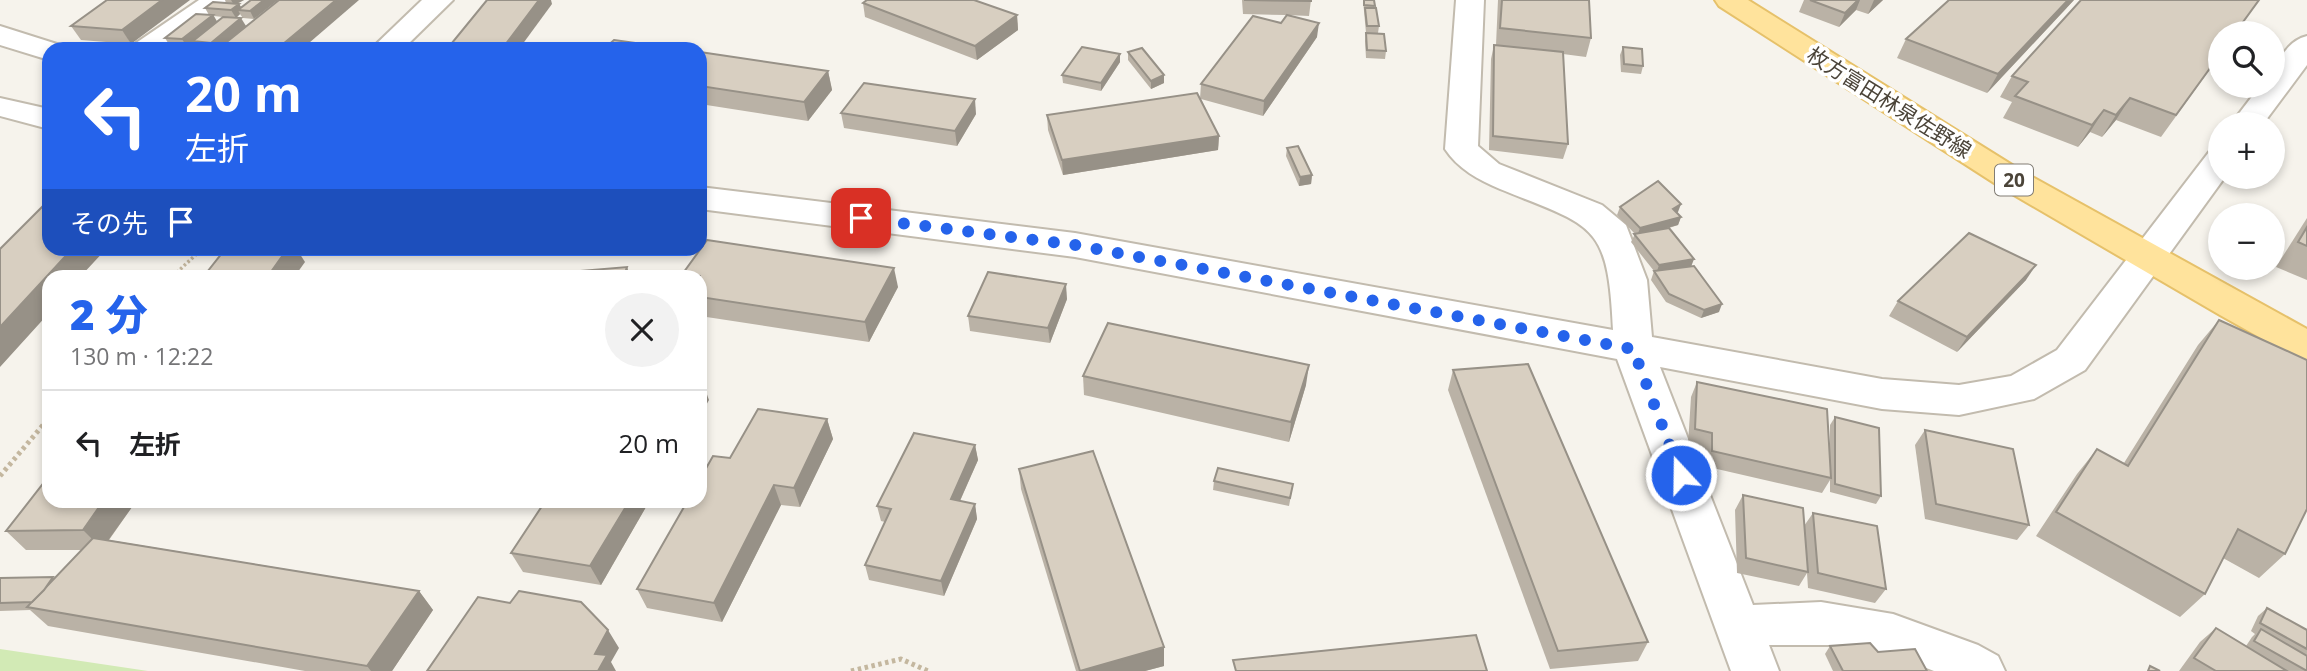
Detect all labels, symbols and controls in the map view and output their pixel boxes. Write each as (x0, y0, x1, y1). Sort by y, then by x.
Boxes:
map controls (2208, 21, 2285, 280)
button: search (2208, 21, 2285, 98)
street label: 枚方富田林泉佐野線 (1802, 40, 1977, 164)
text: 20 m (185, 60, 302, 126)
icon: left (70, 70, 161, 161)
button: + (2208, 112, 2285, 189)
text: 左折 (185, 126, 249, 169)
road number: 20 (1995, 164, 2033, 196)
pin (831, 188, 891, 248)
icon: arrive (842, 199, 880, 237)
icon: arrive (162, 203, 200, 241)
button: − (2208, 203, 2285, 280)
text: その先 (70, 205, 148, 241)
text: 2 分 (70, 285, 148, 342)
button: close (605, 293, 679, 367)
text: 130 m · 12:22 (70, 340, 213, 372)
icon: left (70, 424, 108, 462)
text: 20 m (618, 425, 679, 461)
text: 左折 (129, 426, 181, 462)
position arrow (1644, 438, 1718, 512)

